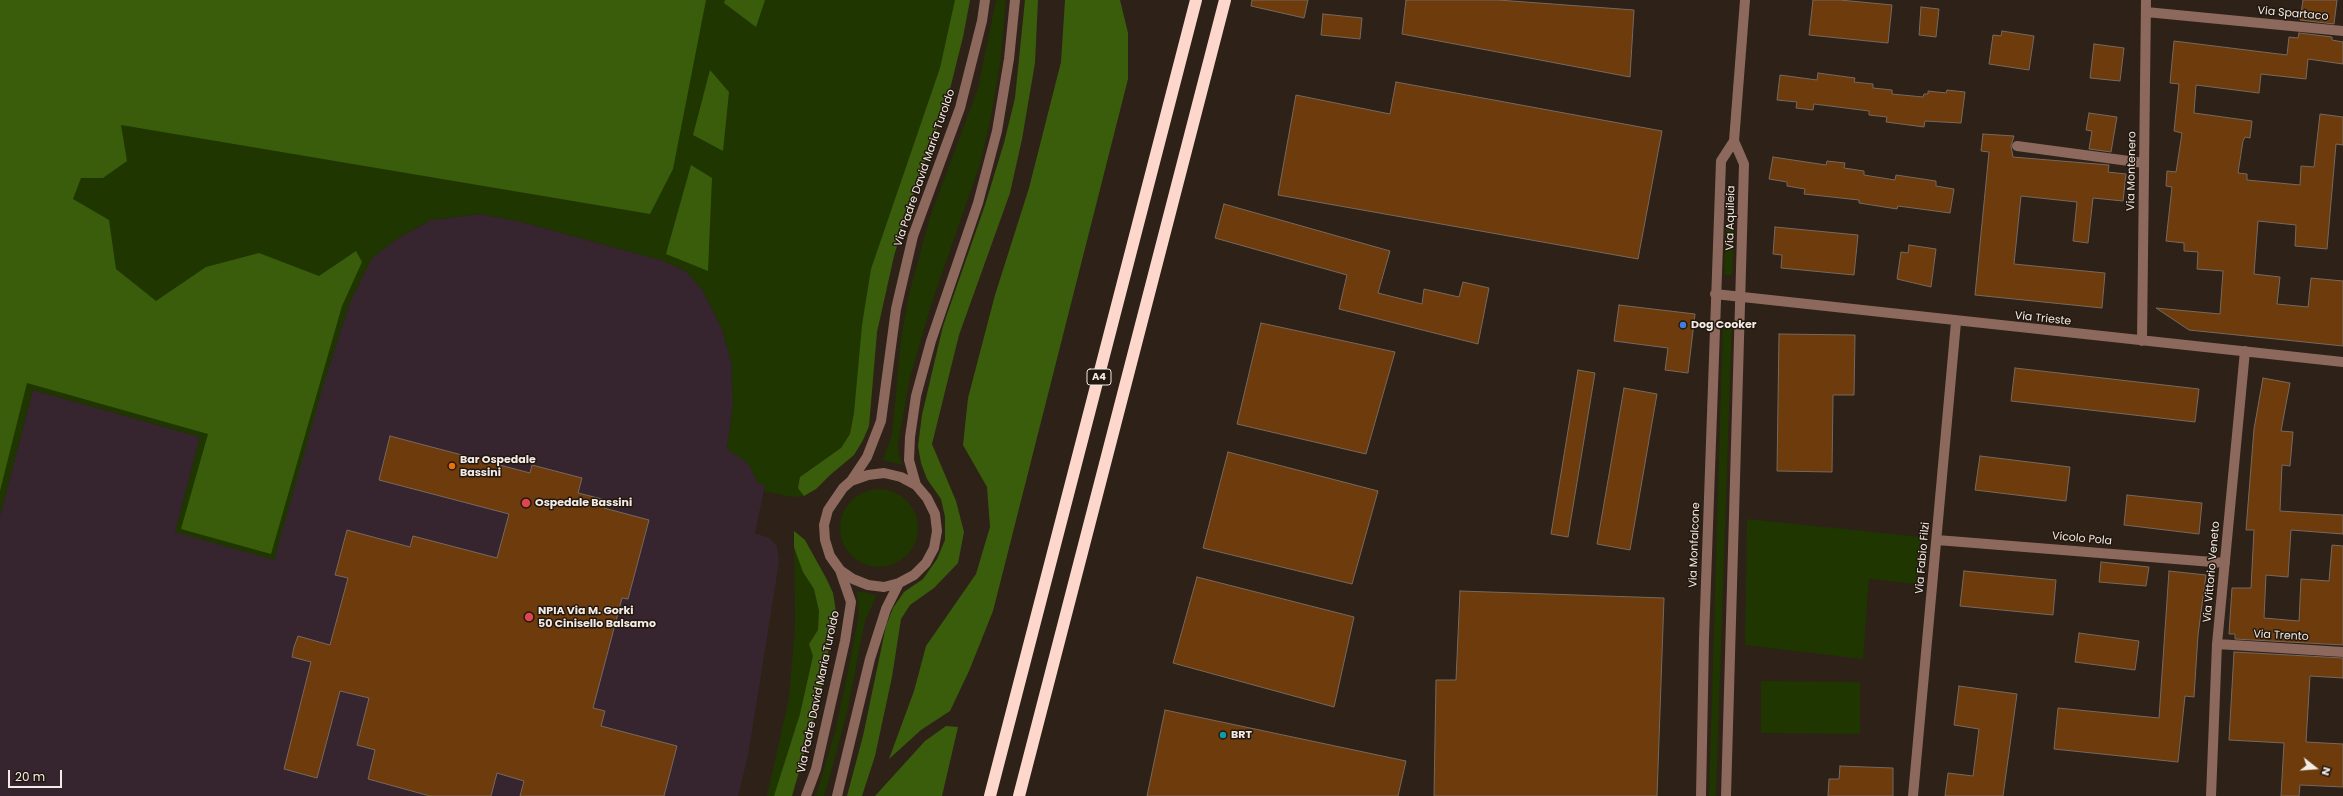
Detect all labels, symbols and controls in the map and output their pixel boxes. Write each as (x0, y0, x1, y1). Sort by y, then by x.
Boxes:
street label: Via Spartaco (2257, 4, 2329, 24)
street label: Via Padre David Maria Turoldo (892, 88, 958, 248)
street label: Via Montenero (2125, 131, 2139, 211)
street label: Via Aquileia (1724, 186, 1738, 250)
street label: Via Trieste (2014, 309, 2072, 329)
place label: Dog Cooker (1691, 318, 1756, 332)
marker: Dog Cooker (1678, 320, 1688, 330)
road number: A4 (1087, 369, 1111, 385)
place label: Bar Ospedale Bassini (460, 453, 536, 479)
marker: Bar Ospedale Bassini (447, 461, 457, 471)
place label: Ospedale Bassini (535, 496, 632, 510)
marker: Ospedale Bassini (520, 497, 532, 509)
street label: Via Monfalcone (1687, 502, 1703, 588)
street label: Via Fabio Filzi (1913, 521, 1933, 595)
street label: Via Vittorio Veneto (2201, 521, 2223, 623)
street label: Vicolo Pola (2051, 530, 2113, 548)
place label: NPIA Via M. Gorki 50 Cinisello Balsamo (538, 604, 656, 630)
street label: Via Padre David Maria Turoldo (795, 610, 843, 774)
marker: NPIA Via M. Gorki 50 Cinisello Balsamo (523, 611, 535, 623)
street label: Via Trento (2253, 628, 2309, 644)
place label: BRT (1231, 728, 1252, 742)
marker: BRT (1218, 730, 1228, 740)
north arrow (2295, 748, 2335, 788)
scale bar (10, 762, 64, 788)
text: N (2318, 765, 2335, 778)
text: 20 m (15, 768, 45, 785)

